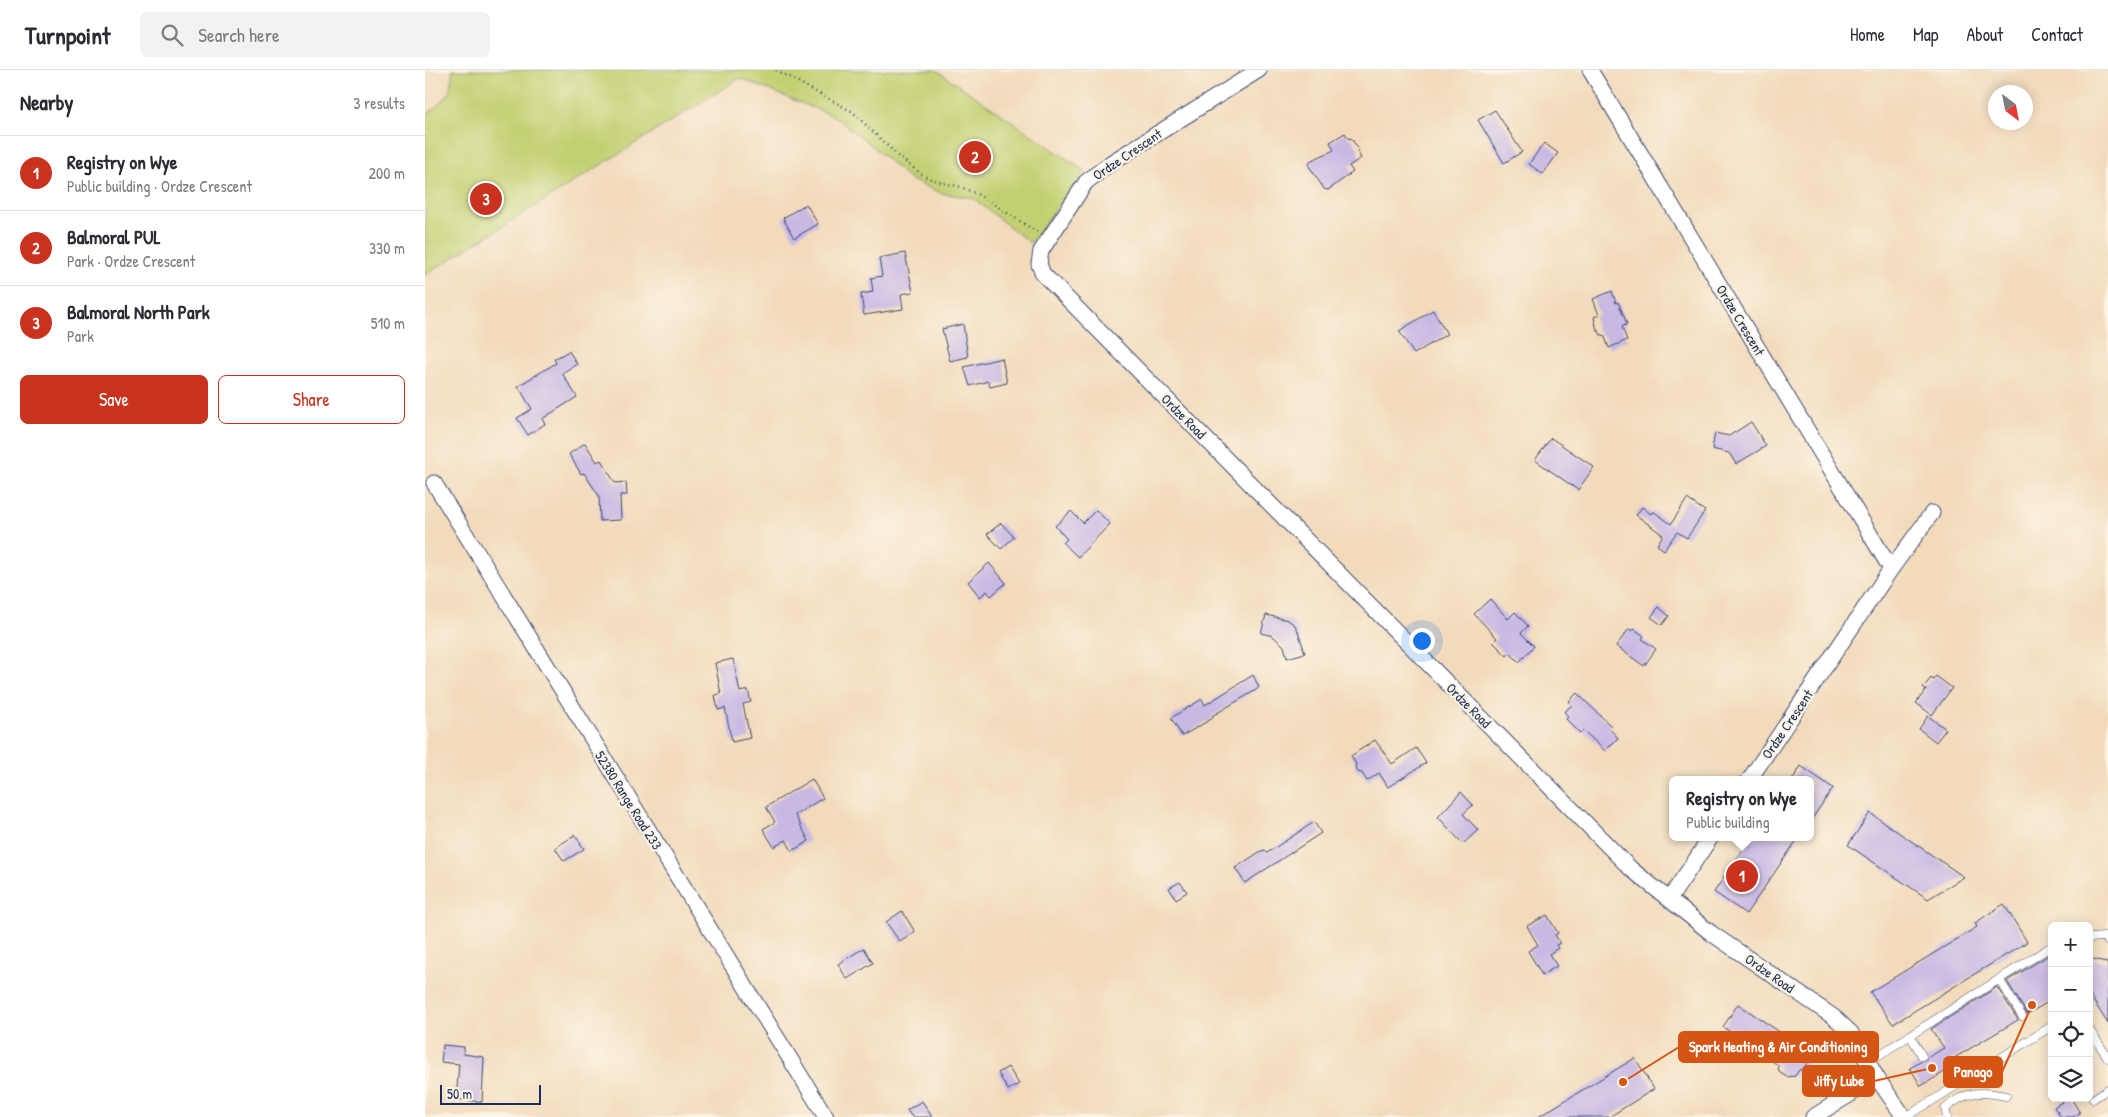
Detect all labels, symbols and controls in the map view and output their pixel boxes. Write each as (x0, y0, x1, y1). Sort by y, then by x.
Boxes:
search box (140, 12, 490, 57)
text: Turnpoint (25, 19, 110, 51)
icon: search (158, 21, 186, 49)
text: Search here (198, 22, 280, 48)
text: Home (1850, 22, 1885, 47)
text: Map (1913, 22, 1938, 47)
text: About (1966, 22, 2003, 47)
text: Contact (2031, 22, 2083, 47)
north arrow (1988, 85, 2033, 130)
text: Nearby (20, 88, 73, 117)
text: 3 results (353, 92, 405, 114)
street label: Ordze Crescent (1089, 124, 1165, 184)
pin: 2 (959, 138, 991, 176)
text: Registry on Wye (67, 149, 177, 175)
text: 1 (33, 162, 39, 184)
text: 200 m (369, 162, 405, 184)
text: Public building · Ordze Crescent (67, 175, 252, 197)
pin: 3 (470, 180, 502, 218)
text: Balmoral PUL (67, 224, 161, 250)
text: 2 (32, 237, 40, 259)
text: 330 m (369, 237, 405, 259)
text: Park · Ordze Crescent (67, 250, 195, 272)
street label: Ordze Crescent (1712, 281, 1770, 359)
text: Balmoral North Park (67, 299, 210, 325)
text: 3 (32, 312, 40, 334)
text: 510 m (371, 312, 405, 334)
text: Park (67, 325, 94, 347)
button: Save (20, 375, 208, 424)
button: Share (218, 375, 405, 424)
street label: Ordze Road (1157, 389, 1211, 443)
your location (1409, 628, 1435, 654)
street label: Ordze Road (1442, 678, 1496, 732)
street label: Ordze Crescent (1757, 686, 1817, 762)
street label: 52380 Range Road 233 (590, 747, 667, 853)
popup (1669, 776, 1814, 841)
text: Registry on Wye (1686, 785, 1797, 811)
text: Public building (1686, 811, 1770, 833)
pin: 1 (1726, 857, 1758, 895)
map controls (2048, 922, 2093, 1102)
button: + (2048, 922, 2093, 967)
street label: Ordze Road (1741, 949, 1799, 997)
button: − (2048, 967, 2093, 1012)
button: locate (2048, 1012, 2093, 1057)
callout: Spark Heating & Air Conditioning (1679, 1032, 1878, 1062)
text: Spark Heating & Air Conditioning (1689, 1036, 1868, 1058)
callout: Panago (1944, 1057, 2002, 1087)
button: layers (2048, 1057, 2093, 1102)
text: Panago (1954, 1061, 1992, 1083)
callout: Jiffy Lube (1803, 1066, 1874, 1096)
text: Jiffy Lube (1814, 1070, 1864, 1092)
scale bar (440, 1082, 541, 1105)
text: 50 m (447, 1084, 472, 1103)

